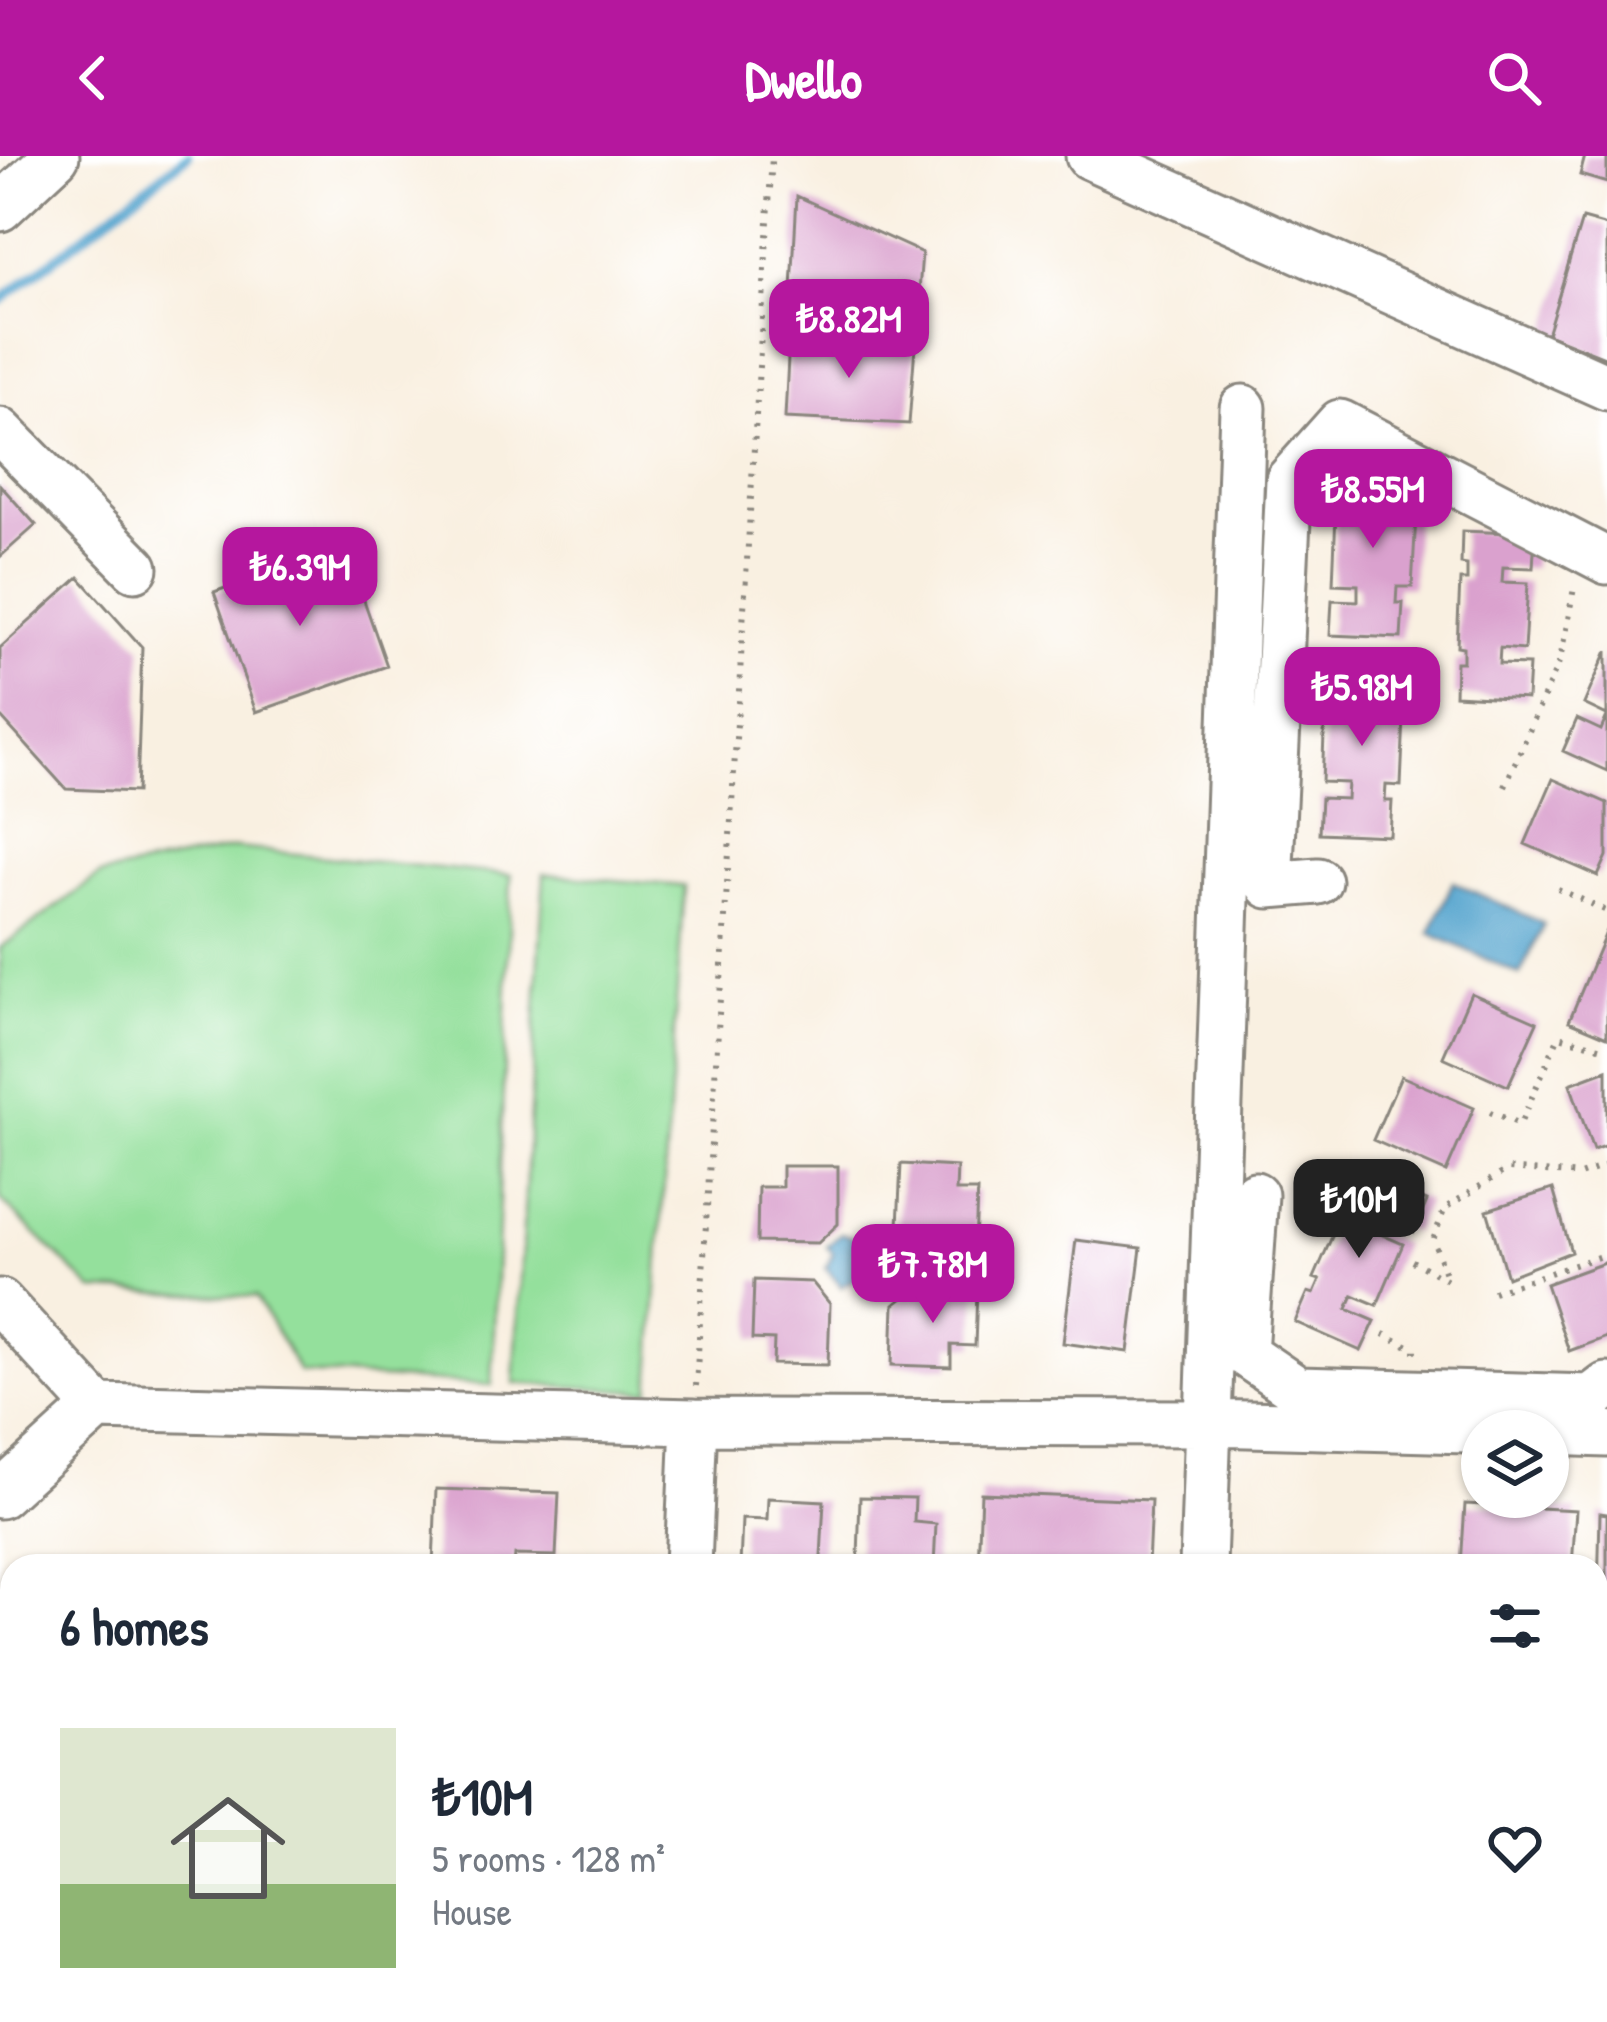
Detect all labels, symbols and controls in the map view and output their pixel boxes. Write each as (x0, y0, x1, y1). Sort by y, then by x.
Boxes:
text: Dwello (745, 42, 862, 115)
icon: back (60, 45, 126, 111)
icon: search (1481, 45, 1547, 111)
pin: ₺8.82M (751, 279, 947, 381)
text: ₺8.82M (796, 291, 902, 344)
pin: ₺8.55M (1275, 449, 1471, 551)
text: ₺8.55M (1321, 461, 1425, 514)
pin: ₺6.39M (202, 527, 398, 629)
text: ₺6.39M (249, 539, 351, 592)
pin: ₺5.98M (1264, 647, 1460, 749)
text: ₺5.98M (1311, 659, 1413, 712)
pin: ₺10M (1288, 1159, 1430, 1261)
text: ₺10M (1320, 1171, 1398, 1224)
pin: ₺7.78M (835, 1224, 1031, 1326)
text: ₺7.78M (878, 1236, 988, 1289)
map controls (1461, 1410, 1569, 1518)
button: layers (1461, 1410, 1569, 1518)
text: 6 homes (60, 1592, 209, 1661)
icon: filters (1482, 1593, 1548, 1659)
text: ₺10M (432, 1762, 533, 1831)
icon: home (156, 1776, 300, 1920)
icon: heart (1482, 1815, 1548, 1881)
text: 5 rooms · 128 m² (432, 1831, 665, 1884)
text: House (432, 1884, 512, 1937)

